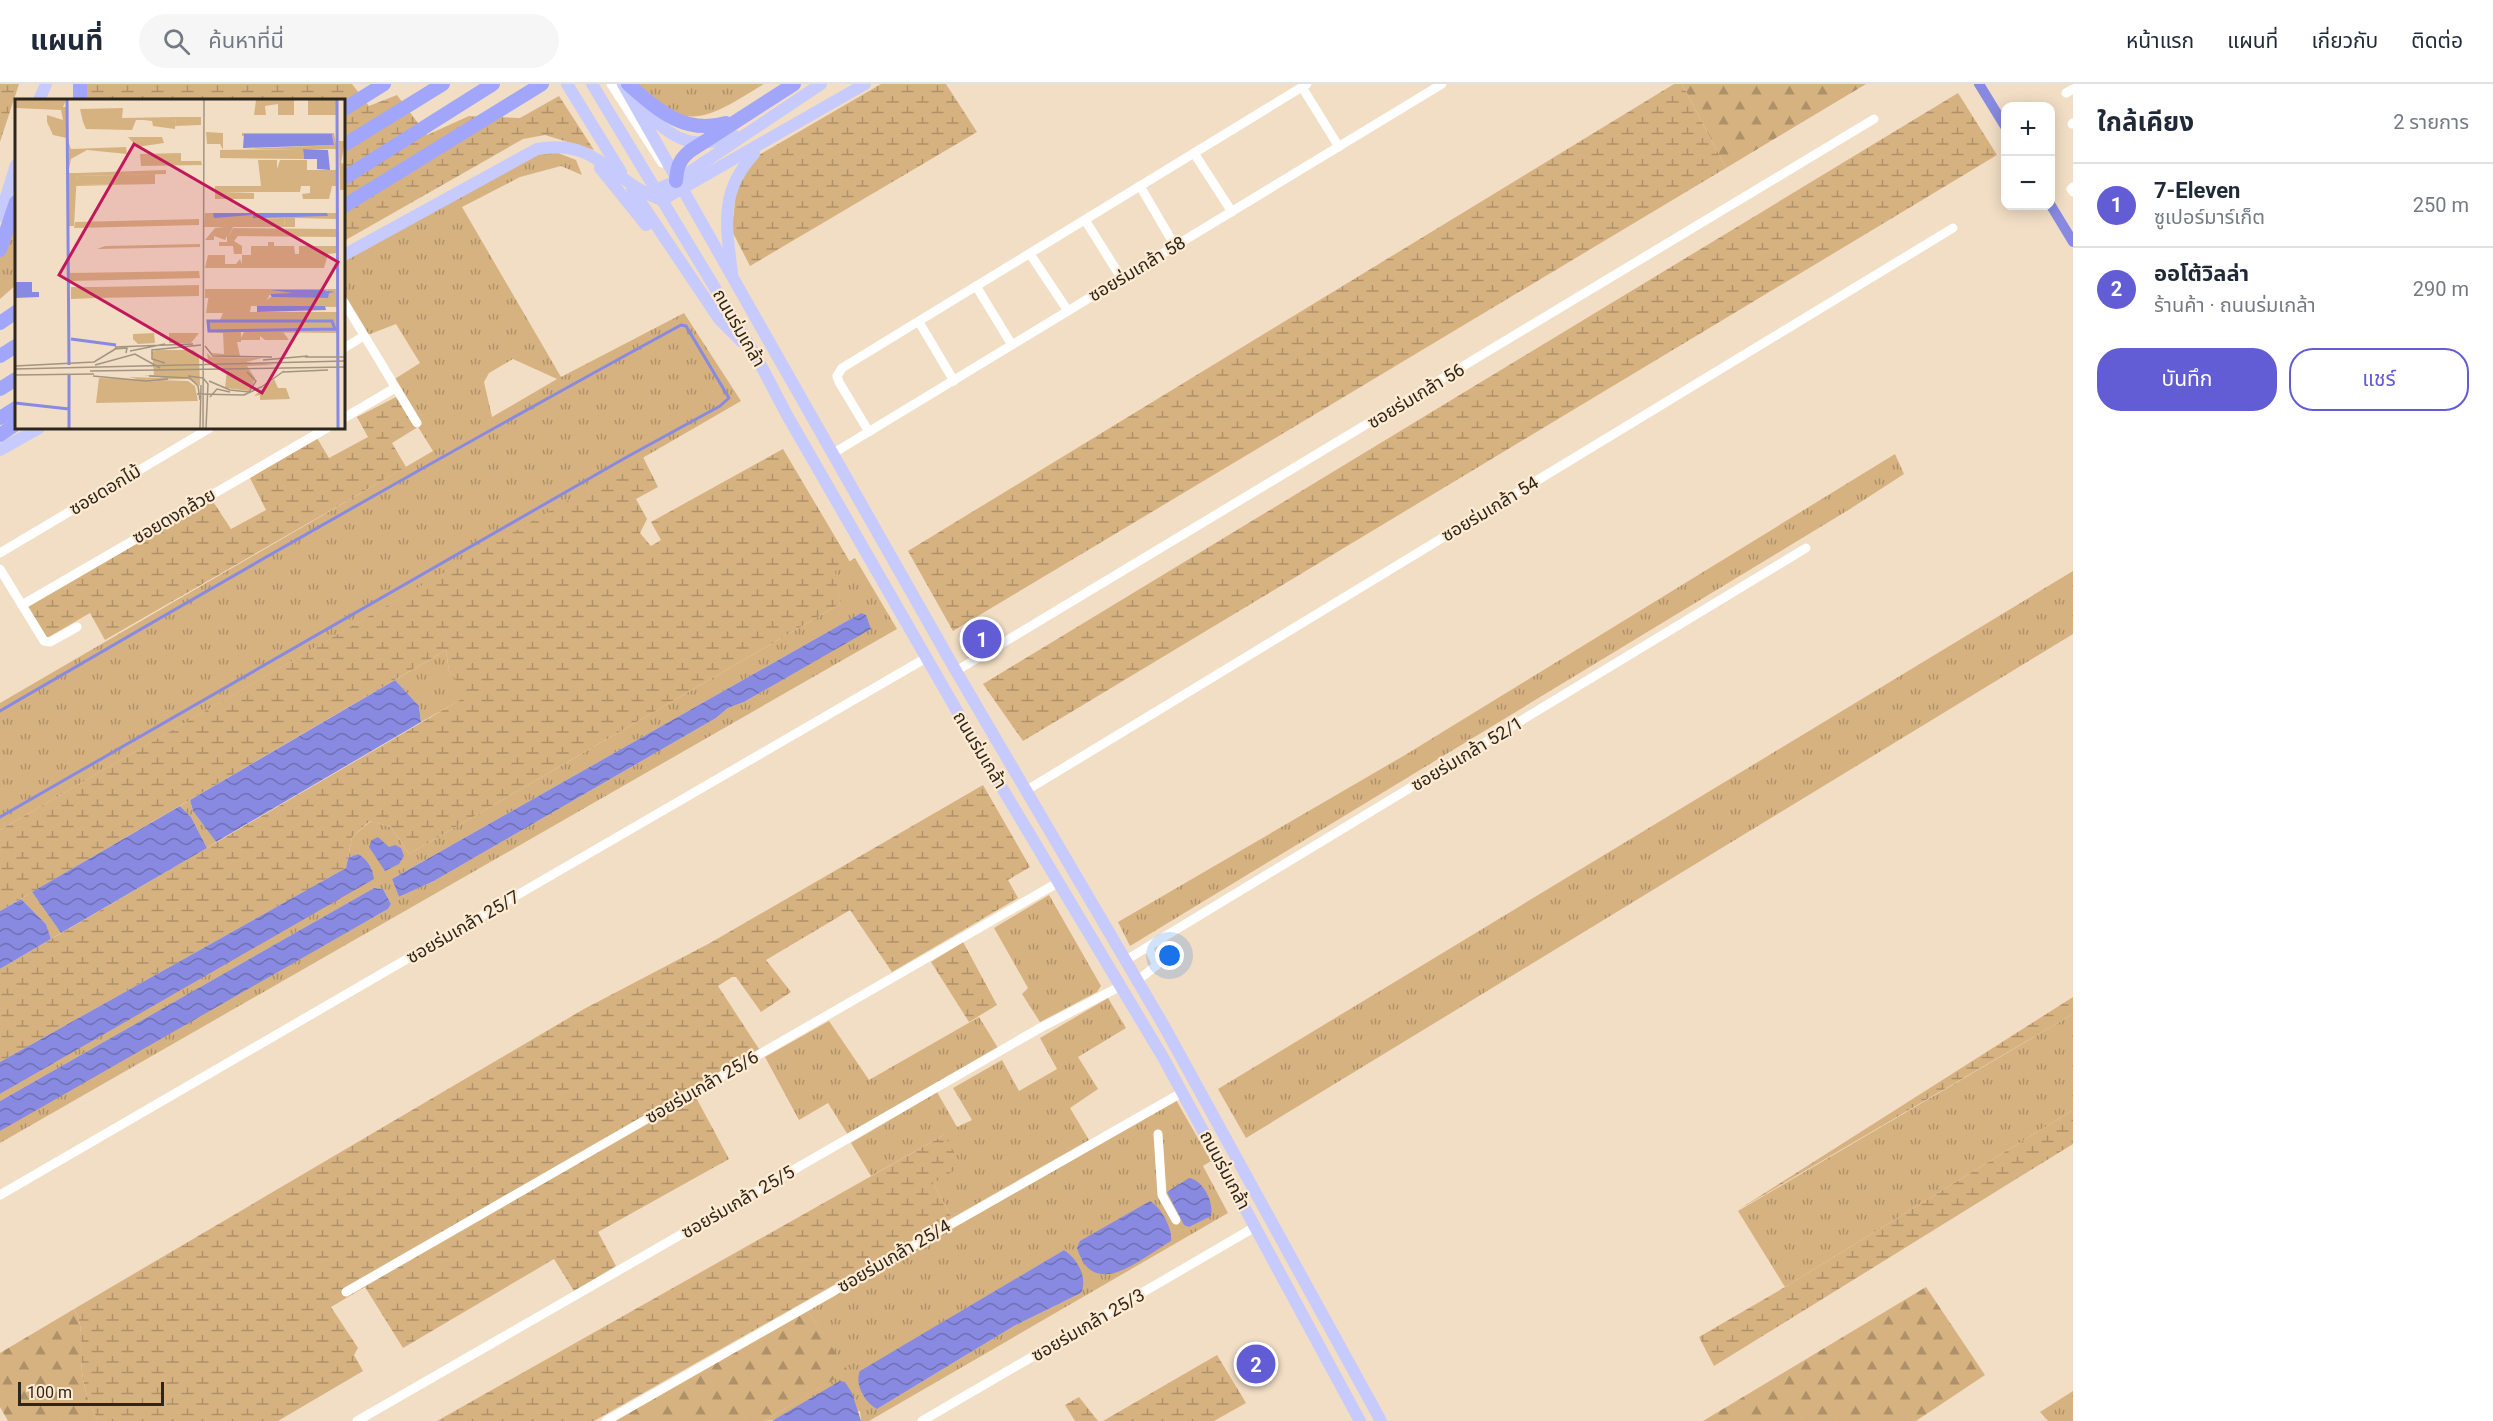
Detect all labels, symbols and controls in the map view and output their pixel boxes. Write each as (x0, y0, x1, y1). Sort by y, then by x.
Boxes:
search box (139, 14, 559, 68)
text: แผนที่ (30, 24, 103, 57)
icon: search (160, 25, 193, 58)
text: ค้นหาที่นี่ (208, 28, 284, 53)
text: หน้าแรก (2126, 29, 2194, 53)
text: แผนที่ (2227, 29, 2278, 53)
text: เกี่ยวกับ (2311, 29, 2378, 53)
text: ติดต่อ (2411, 29, 2463, 53)
inset map (15, 99, 345, 429)
map controls (2001, 102, 2055, 210)
button: + (2001, 102, 2055, 156)
text: ใกล้เคียง (2097, 107, 2194, 137)
text: 2 รายการ (2393, 110, 2469, 134)
button: − (2001, 156, 2055, 210)
text: 7-Eleven (2154, 178, 2240, 203)
text: 1 (2111, 193, 2122, 217)
text: 250 m (2413, 193, 2469, 217)
text: ซูเปอร์มาร์เก็ต (2154, 205, 2265, 229)
street label: ซอยร่มเกล้า 58 (1085, 231, 1189, 306)
text: ออโต้วิลล่า (2154, 261, 2249, 286)
text: 2 (2111, 277, 2122, 301)
text: 290 m (2413, 277, 2469, 301)
street label: ถนนร่มเกล้า (709, 285, 770, 370)
text: ร้านค้า · ถนนร่มเกล้า (2154, 293, 2316, 317)
button: บันทึก (2097, 348, 2277, 411)
button: แชร์ (2289, 348, 2469, 411)
street label: ซอยร่มเกล้า 56 (1364, 358, 1468, 433)
street label: ซอยดอกไม้ (65, 460, 144, 519)
street label: ซอยร่มเกล้า 54 (1438, 471, 1542, 546)
street label: ซอยดงกล้วย (128, 483, 219, 548)
pin: 1 (962, 616, 1002, 662)
street label: ถนนร่มเกล้า (949, 707, 1012, 792)
street label: ซอยร่มเกล้า 52/1 (1407, 712, 1527, 795)
street label: ซอยร่มเกล้า 25/7 (403, 886, 523, 967)
your location (1155, 941, 1184, 970)
street label: ซอยร่มเกล้า 25/6 (642, 1046, 762, 1127)
street label: ถนนร่มเกล้า (1196, 1127, 1255, 1213)
street label: ซอยร่มเกล้า 25/5 (678, 1161, 798, 1242)
street label: ซอยร่มเกล้า 25/4 (834, 1215, 954, 1296)
street label: ซอยร่มเกล้า 25/3 (1028, 1284, 1148, 1365)
pin: 2 (1236, 1342, 1276, 1386)
scale bar (18, 1379, 164, 1406)
text: 100 m (27, 1383, 72, 1402)

